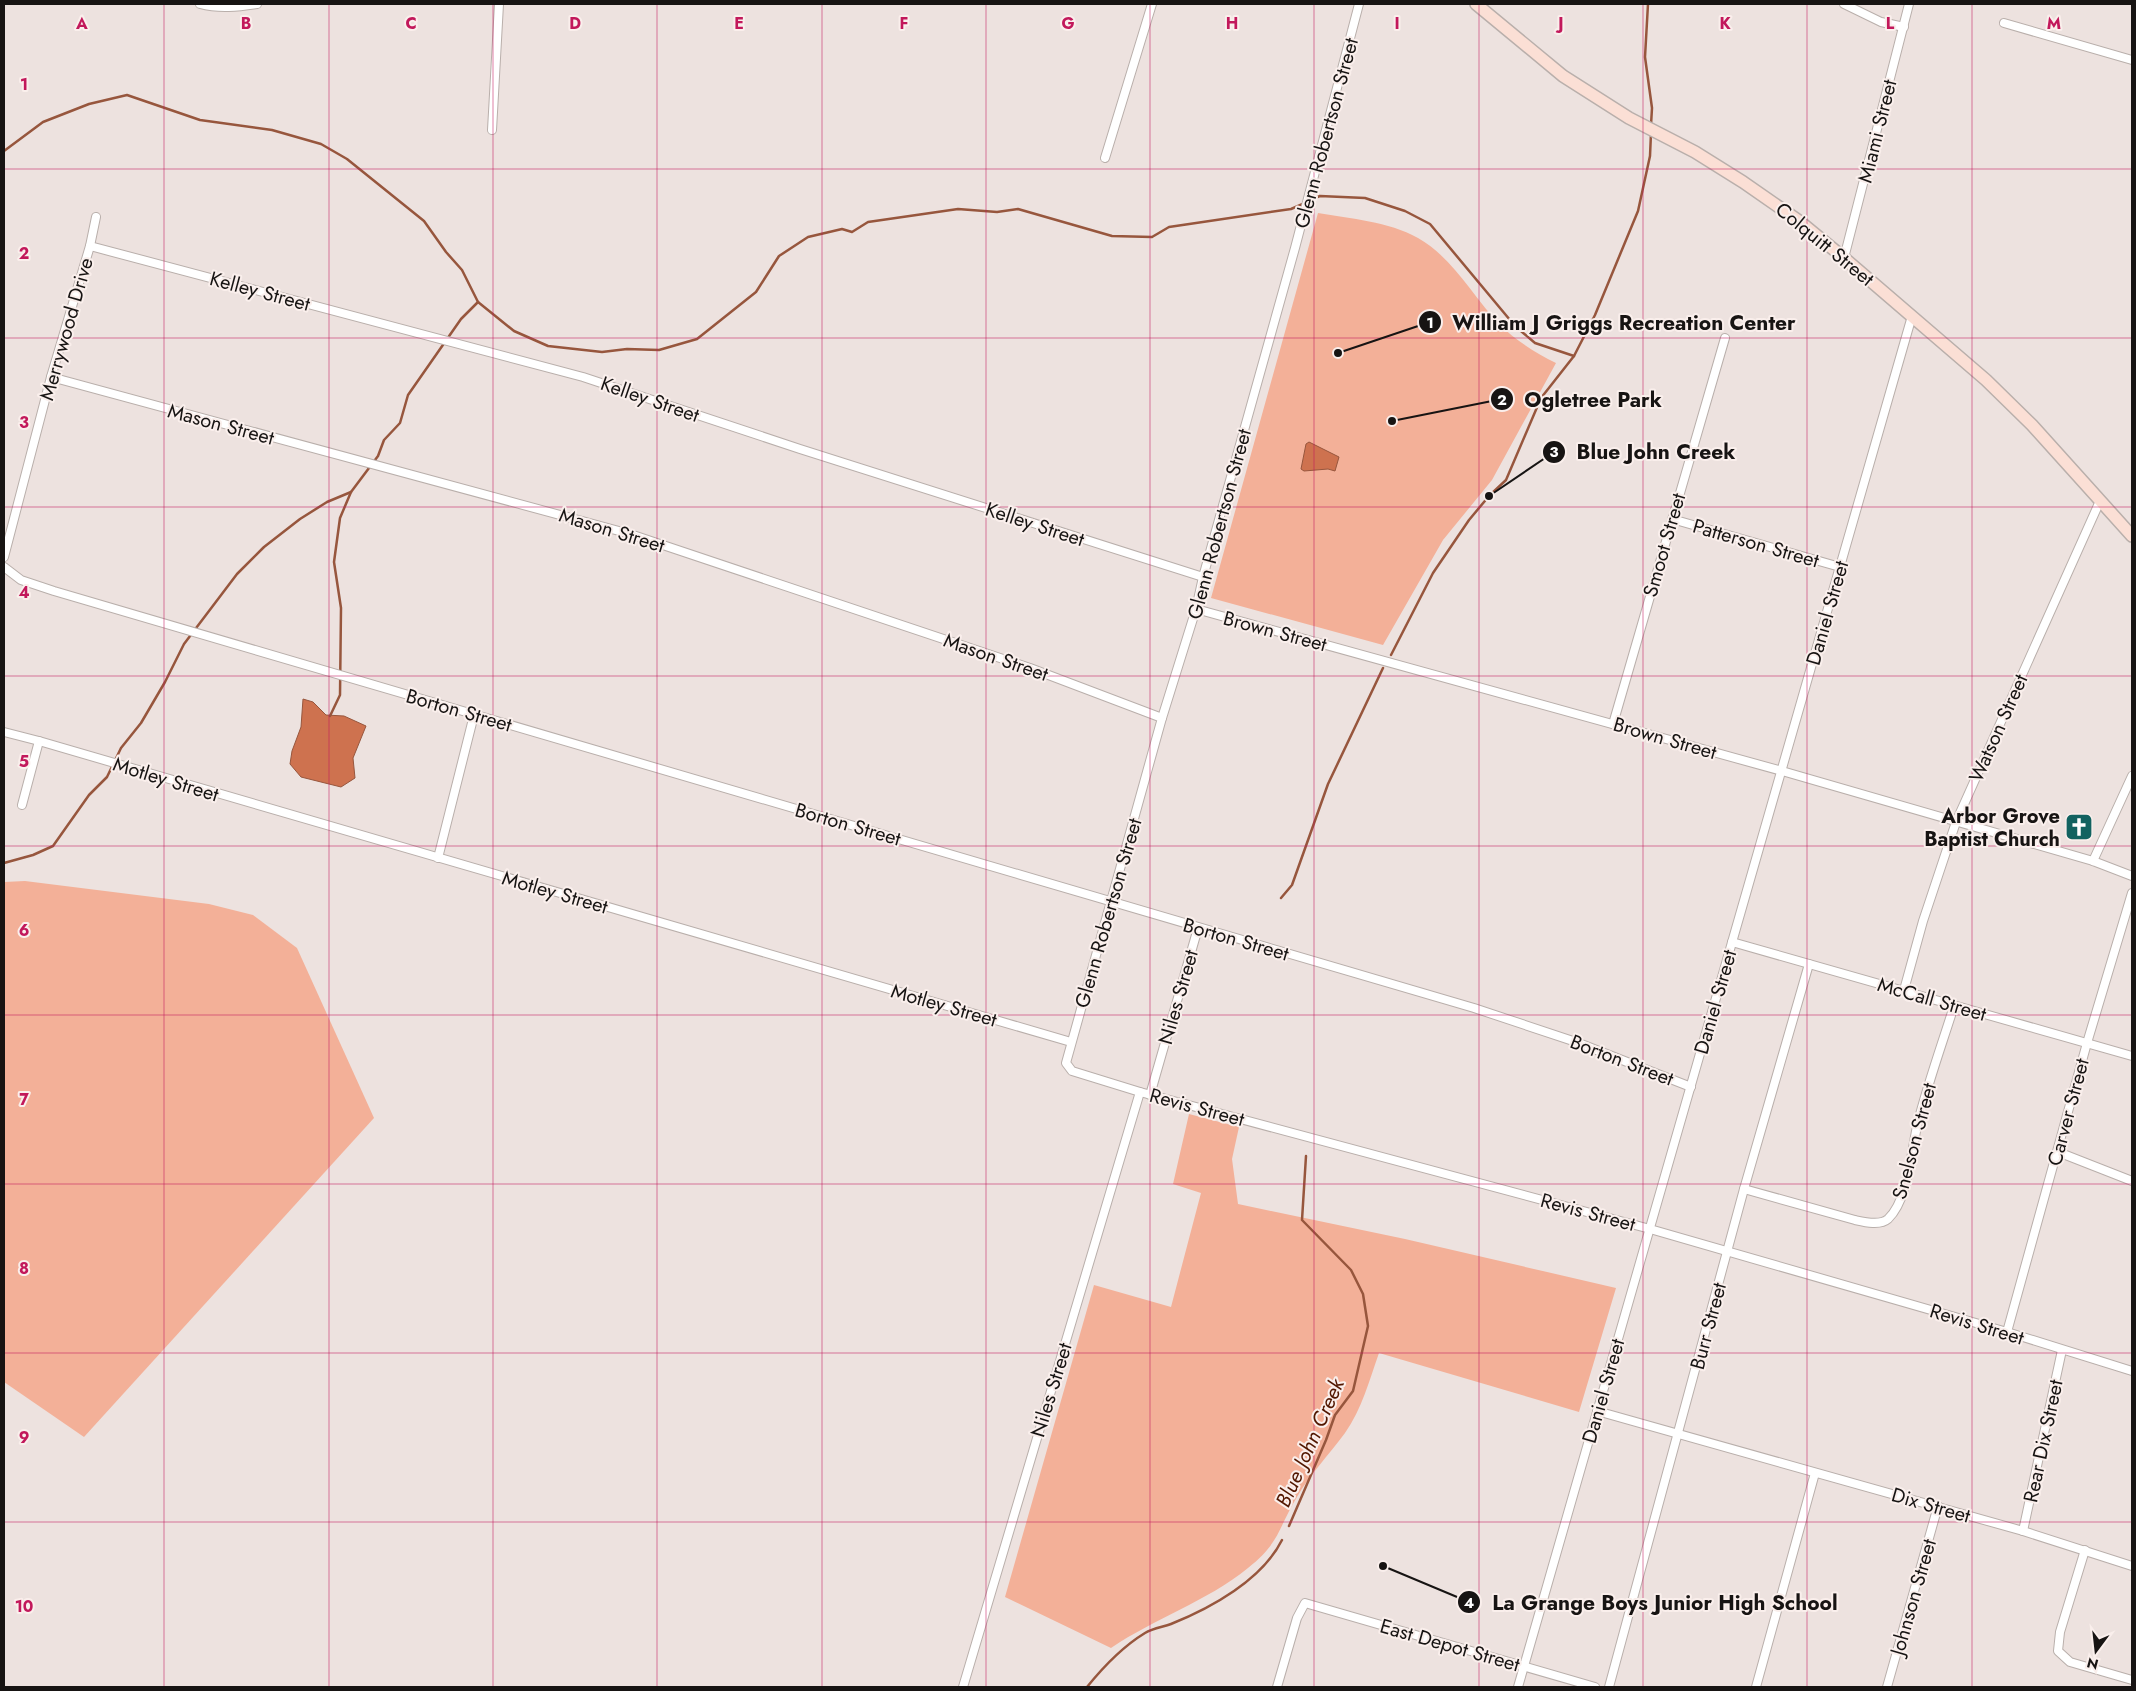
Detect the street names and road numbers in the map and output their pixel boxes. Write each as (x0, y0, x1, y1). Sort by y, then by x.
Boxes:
street label: Glenn Robertson Street (1287, 34, 1366, 232)
street label: Miami Street (1851, 76, 1904, 186)
street label: Colquitt Street (1769, 195, 1880, 293)
street label: Merrywood Drive (32, 254, 101, 404)
street label: Kelley Street (207, 264, 313, 319)
street label: Kelley Street (597, 369, 703, 430)
street label: Mason Street (164, 396, 277, 453)
street label: Glenn Robertson Street (1180, 425, 1259, 623)
street label: Smoot Street (1636, 490, 1693, 601)
street label: Kelley Street (982, 495, 1088, 554)
street label: Mason Street (555, 501, 668, 560)
street label: Patterson Street (1689, 512, 1822, 575)
street label: Daniel Street (1799, 557, 1856, 669)
street label: Brown Street (1220, 604, 1330, 659)
street label: Mason Street (940, 626, 1052, 689)
street label: Watson Street (1962, 669, 2035, 787)
street label: Borton Street (403, 682, 515, 739)
street label: Brown Street (1610, 710, 1720, 767)
street label: Motley Street (109, 750, 222, 809)
street label: Borton Street (792, 796, 904, 853)
street label: Glenn Robertson Street (1068, 815, 1149, 1011)
street label: Motley Street (498, 864, 611, 922)
street label: Borton Street (1180, 911, 1292, 968)
street label: Niles Street (1151, 946, 1206, 1048)
street label: Daniel Street (1687, 946, 1744, 1058)
street label: McCall Street (1874, 970, 1990, 1029)
street label: Motley Street (887, 977, 1000, 1035)
street label: Borton Street (1566, 1027, 1678, 1094)
street label: Carver Street (2040, 1055, 2097, 1169)
street label: Snelson Street (1885, 1079, 1944, 1203)
street label: Revis Street (1146, 1081, 1248, 1134)
street label: Revis Street (1537, 1186, 1639, 1239)
street label: Burr Street (1683, 1279, 1734, 1373)
street label: Revis Street (1926, 1296, 2028, 1353)
street label: Daniel Street (1575, 1335, 1632, 1447)
street label: Niles Street (1023, 1339, 1080, 1441)
street label: Rear Dix Street (2016, 1377, 2071, 1505)
street label: Dix Street (1888, 1480, 1974, 1531)
street label: Johnson Street (1882, 1535, 1944, 1662)
street label: East Depot Street (1377, 1612, 1523, 1679)

